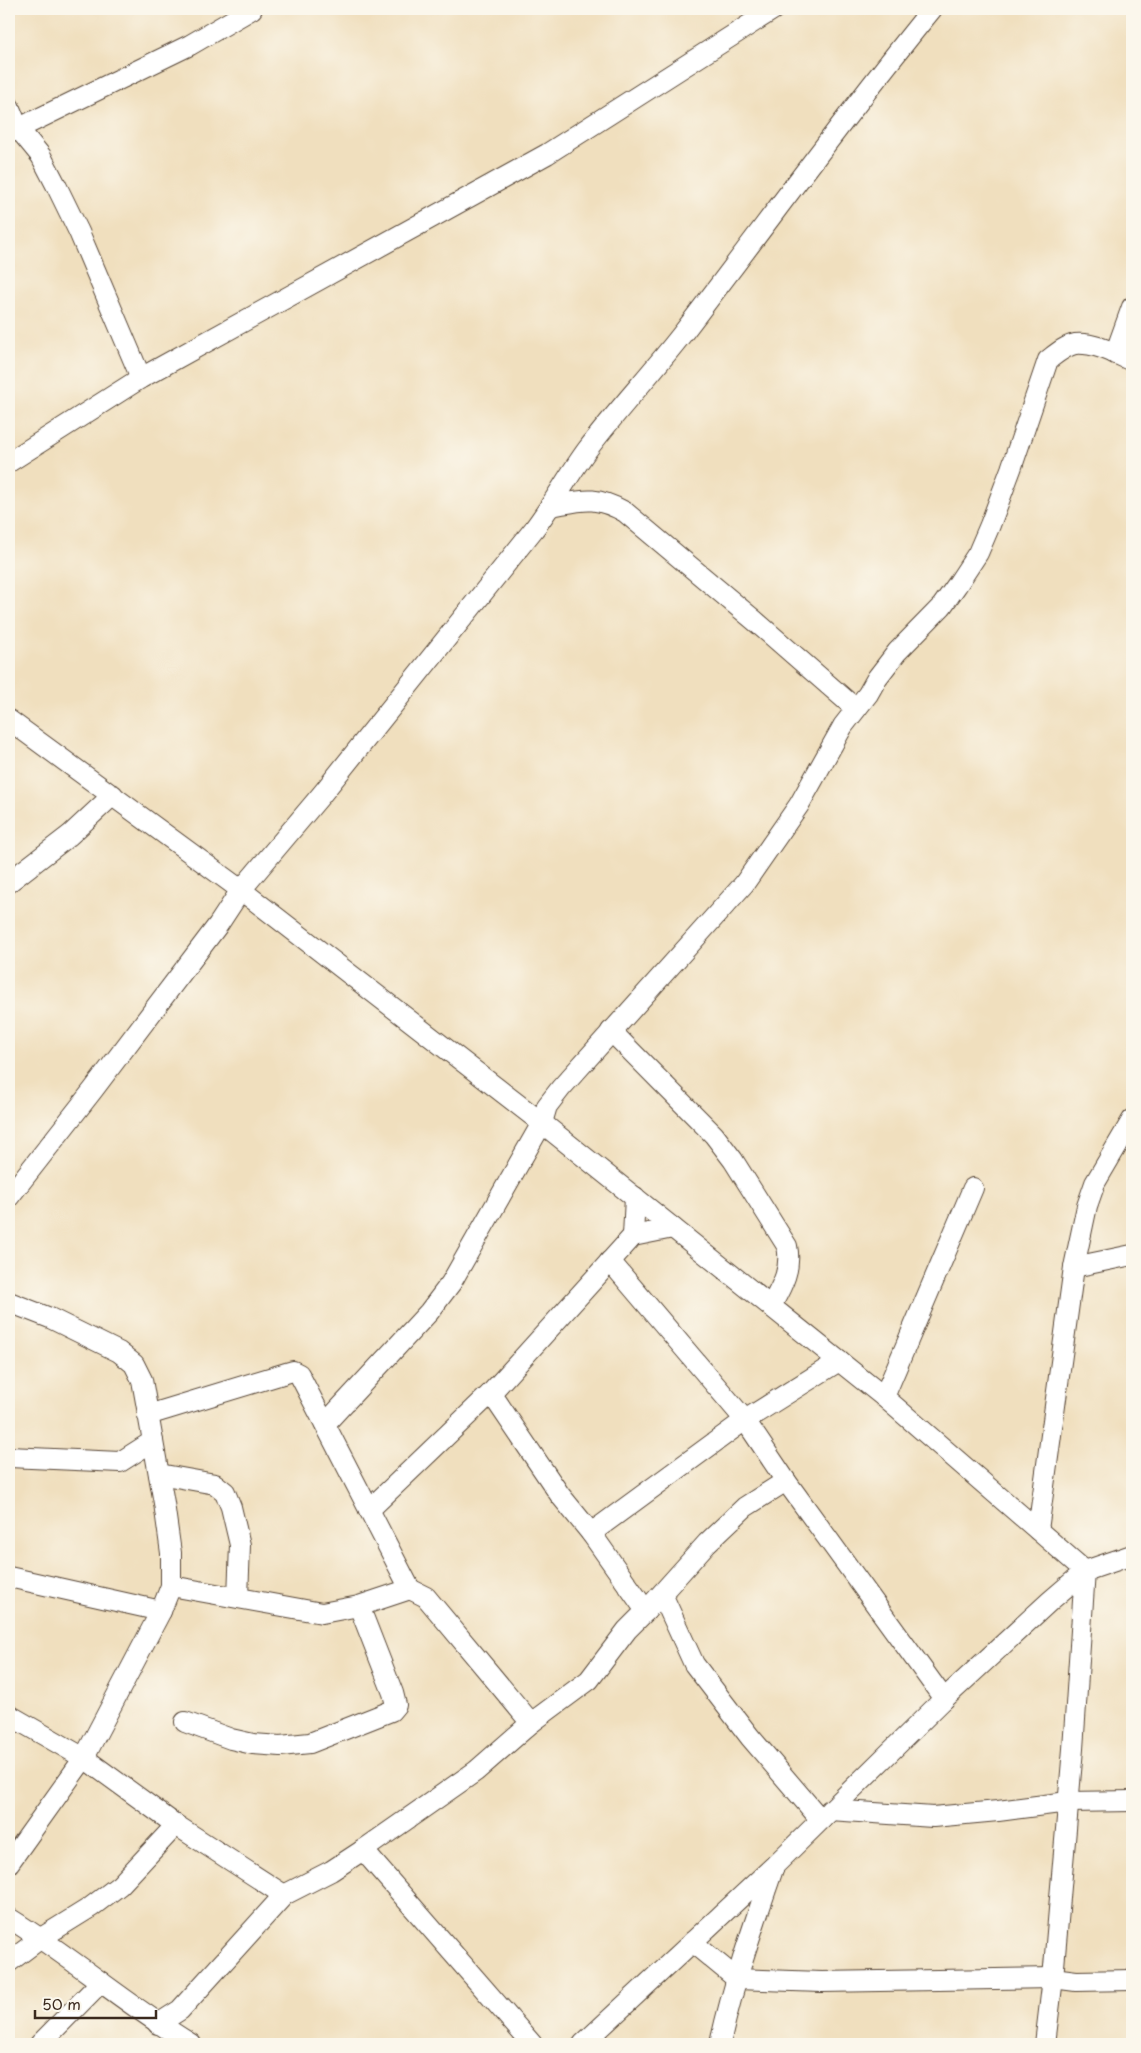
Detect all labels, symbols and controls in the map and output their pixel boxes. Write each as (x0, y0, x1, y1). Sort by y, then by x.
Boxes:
scale bar (35, 1988, 156, 2020)
text: 50 m (42, 1992, 81, 2015)

